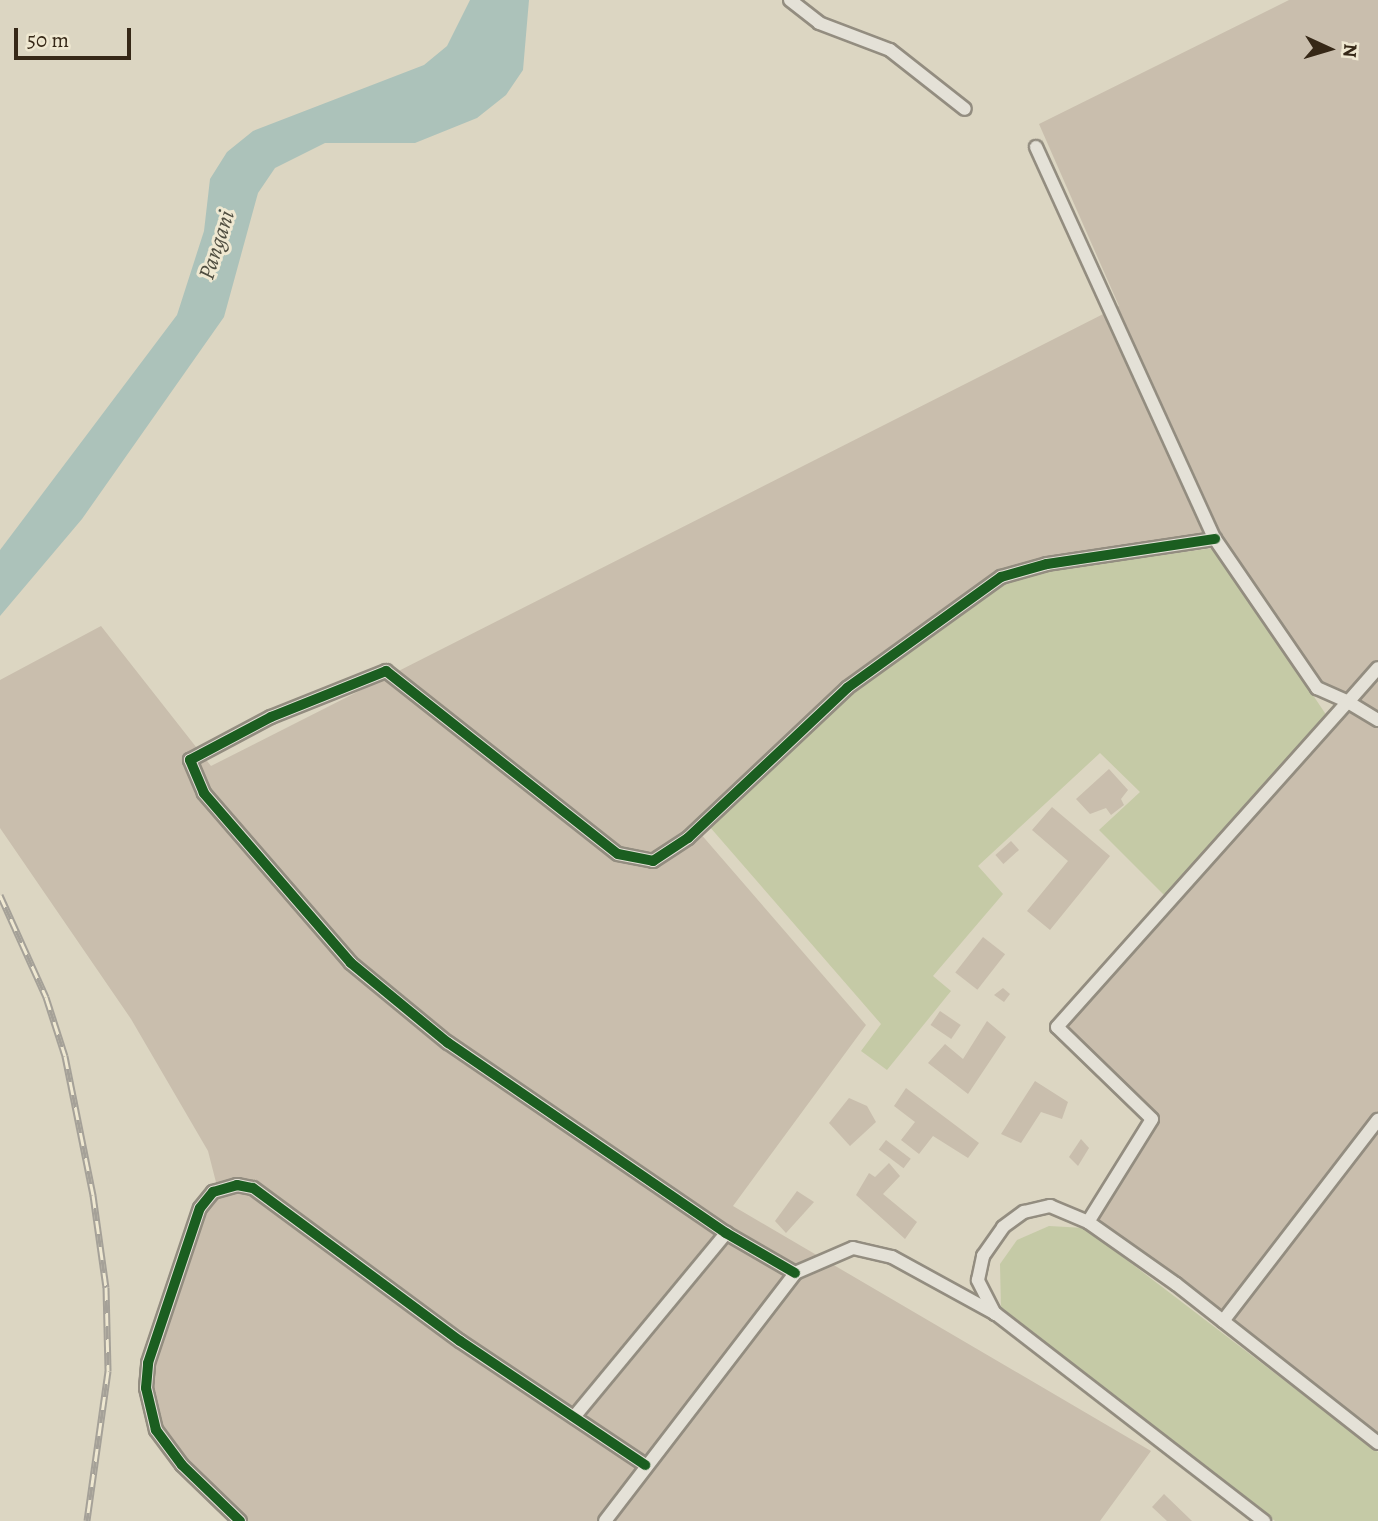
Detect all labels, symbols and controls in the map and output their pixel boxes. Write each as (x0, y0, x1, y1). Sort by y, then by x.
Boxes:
scale bar (18, 14, 135, 58)
north arrow (1294, 14, 1364, 84)
text: 50 m (27, 26, 69, 54)
text: N (1336, 43, 1363, 58)
water label: Pangani (193, 207, 241, 283)

